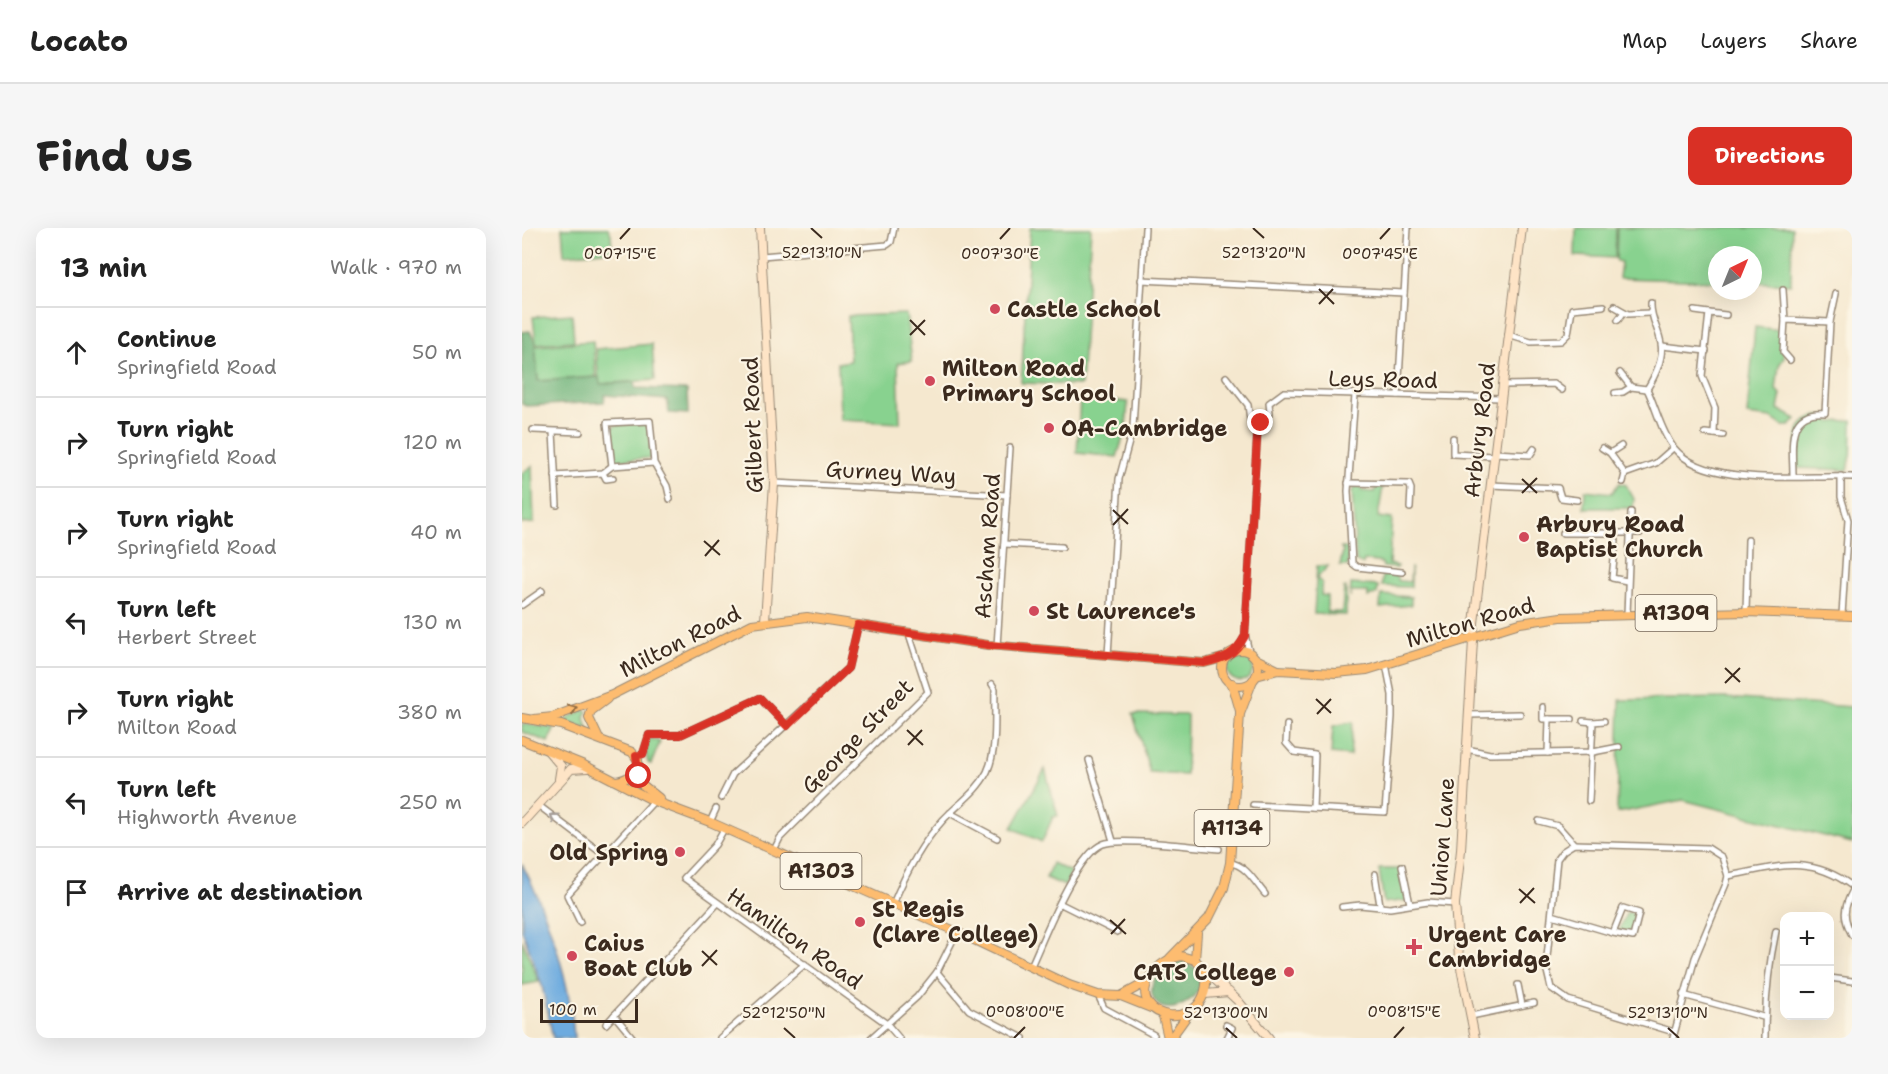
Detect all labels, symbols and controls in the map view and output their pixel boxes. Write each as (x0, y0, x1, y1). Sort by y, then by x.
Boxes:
text: Locato (30, 22, 128, 60)
text: Map (1622, 27, 1667, 55)
text: Layers (1700, 27, 1767, 55)
text: Share (1800, 27, 1858, 55)
button: Directions (1688, 127, 1852, 185)
text: Find us (36, 128, 193, 184)
text: 52°13'10"N (782, 243, 862, 263)
text: 52°13'20"N (1222, 243, 1306, 263)
text: 0°07'15"E (584, 244, 656, 264)
text: 0°07'30"E (961, 244, 1039, 264)
text: 0°07'45"E (1342, 244, 1418, 264)
north arrow (1708, 246, 1762, 300)
text: 13 min (60, 250, 147, 285)
text: Walk · 970 m (330, 254, 462, 280)
place label: Castle School (1007, 295, 1161, 324)
marker: Castle School (988, 302, 1002, 316)
text: Continue (117, 325, 217, 354)
icon: ahead (60, 336, 93, 369)
text: 50 m (412, 339, 462, 365)
text: Springfield Road (117, 354, 277, 380)
place label: Milton Road Primary School (942, 354, 1116, 408)
street label: Gilbert Road (736, 356, 769, 494)
street label: Arbury Road (1457, 361, 1502, 499)
street label: Leys Road (1328, 364, 1438, 395)
marker: Milton Road Primary School (923, 374, 937, 388)
route end (1247, 409, 1273, 435)
place label: OA-Cambridge (1061, 414, 1227, 443)
text: Turn right (117, 415, 234, 444)
marker: OA-Cambridge (1042, 421, 1056, 435)
icon: right (60, 426, 93, 459)
text: 120 m (403, 429, 462, 455)
text: Springfield Road (117, 444, 277, 470)
street label: Gurney Way (825, 455, 957, 490)
street label: Ascham Road (968, 472, 1007, 620)
text: Turn right (117, 505, 234, 534)
place label: Arbury Road Baptist Church (1536, 510, 1703, 564)
icon: right (60, 516, 93, 549)
text: 40 m (410, 519, 462, 545)
marker: Arbury Road Baptist Church (1517, 530, 1531, 544)
text: Springfield Road (117, 534, 277, 560)
street label: Milton Road (1403, 590, 1538, 655)
text: Turn left (117, 595, 216, 624)
road number: A1309 (1636, 595, 1716, 631)
place label: St Laurence's (1046, 597, 1196, 626)
street label: Milton Road (615, 599, 746, 684)
marker: St Laurence's (1027, 604, 1041, 618)
icon: left (60, 606, 93, 639)
text: 130 m (403, 609, 462, 635)
text: Herbert Street (117, 624, 257, 650)
street label: George Street (795, 673, 920, 800)
text: Turn right (117, 685, 234, 714)
icon: right (60, 696, 93, 729)
text: 380 m (397, 699, 462, 725)
one-way arrow (567, 704, 578, 716)
text: Milton Road (117, 714, 237, 740)
route start (625, 762, 651, 788)
text: Turn left (117, 775, 216, 804)
street label: Union Lane (1424, 777, 1461, 898)
icon: left (60, 786, 93, 819)
text: 250 m (398, 789, 462, 815)
text: Highworth Avenue (117, 804, 297, 830)
road number: A1134 (1194, 810, 1270, 846)
one-way arrow (550, 813, 561, 824)
place label: Old Spring (549, 838, 668, 867)
marker: Old Spring (673, 845, 687, 859)
road number: A1303 (780, 853, 862, 889)
icon: arrive (60, 876, 93, 909)
text: Arrive at destination (117, 878, 363, 907)
street label: Hamilton Road (721, 881, 868, 996)
place label: St Regis (Clare College) (872, 895, 1038, 949)
map controls (1780, 912, 1834, 1020)
button: + (1780, 912, 1834, 966)
marker: St Regis (Clare College) (853, 915, 867, 929)
place label: Urgent Care Cambridge (1428, 920, 1567, 974)
place label: Caius Boat Club (584, 929, 693, 983)
marker: Urgent Care Cambridge (1405, 938, 1423, 956)
marker: Caius Boat Club (565, 949, 579, 963)
place label: CATS College (1133, 958, 1277, 987)
marker: CATS College (1282, 965, 1296, 979)
button: − (1780, 966, 1834, 1020)
scale bar (540, 996, 638, 1024)
text: 100 m (549, 999, 597, 1020)
text: 0°08'00"E (986, 1002, 1064, 1022)
text: 0°08'15"E (1367, 1002, 1441, 1022)
text: 52°12'50"N (742, 1003, 826, 1023)
text: 52°13'00"N (1184, 1003, 1268, 1023)
text: 52°13'10"N (1628, 1003, 1708, 1023)

